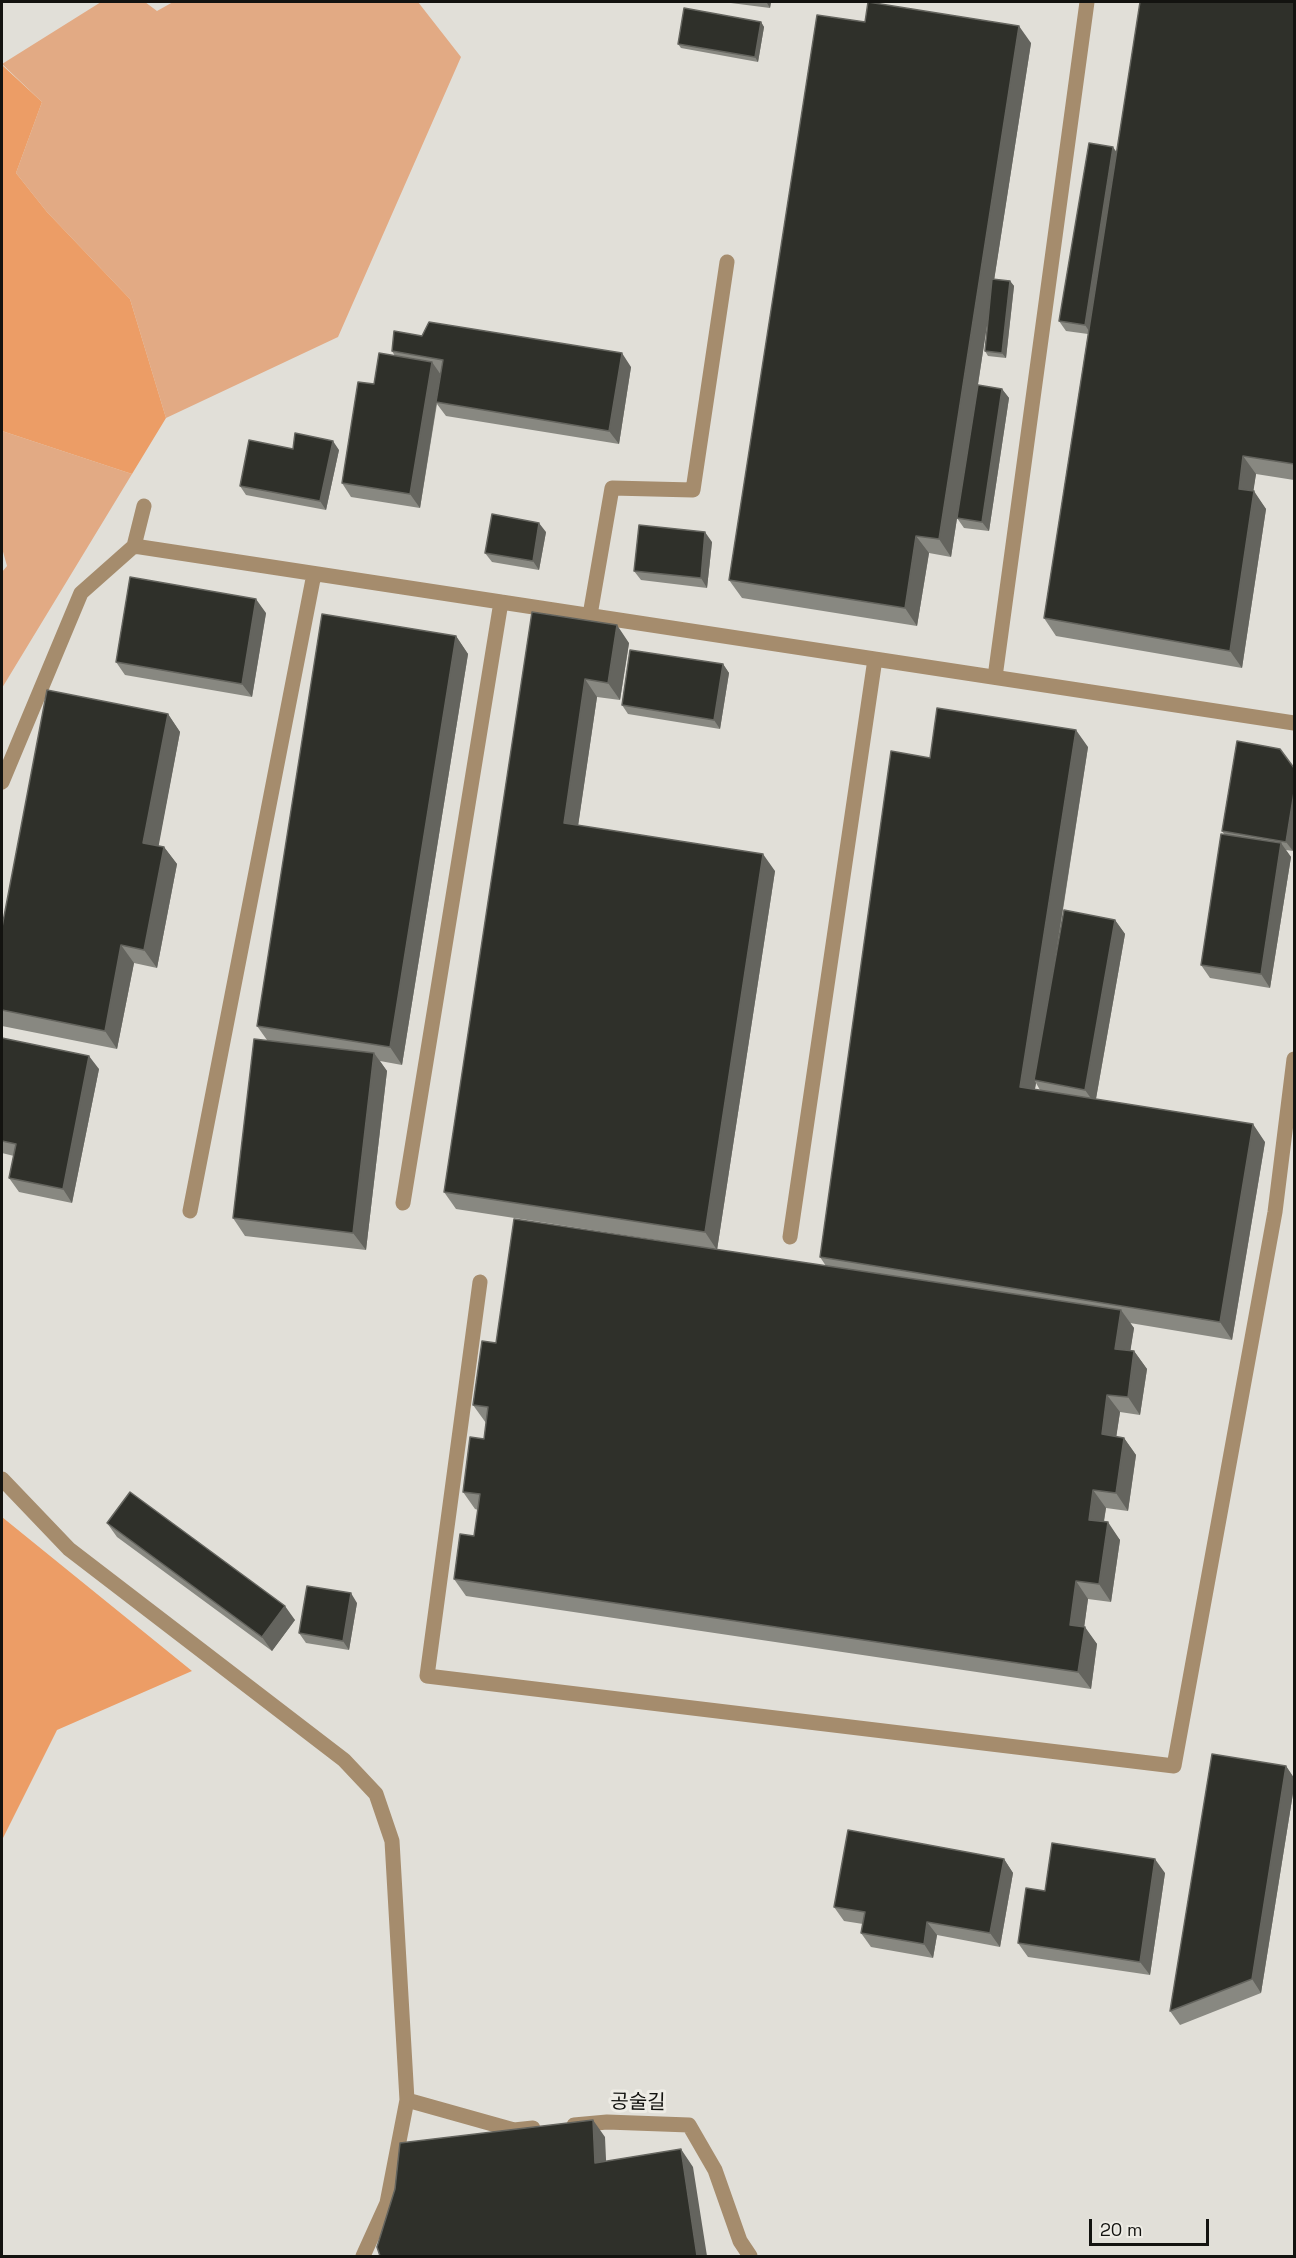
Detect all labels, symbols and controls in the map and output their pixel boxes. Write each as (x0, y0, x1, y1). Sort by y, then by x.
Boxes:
street label: 공술길 (610, 2091, 666, 2115)
scale bar (1092, 2207, 1212, 2245)
text: 20 m (1100, 2218, 1143, 2241)

